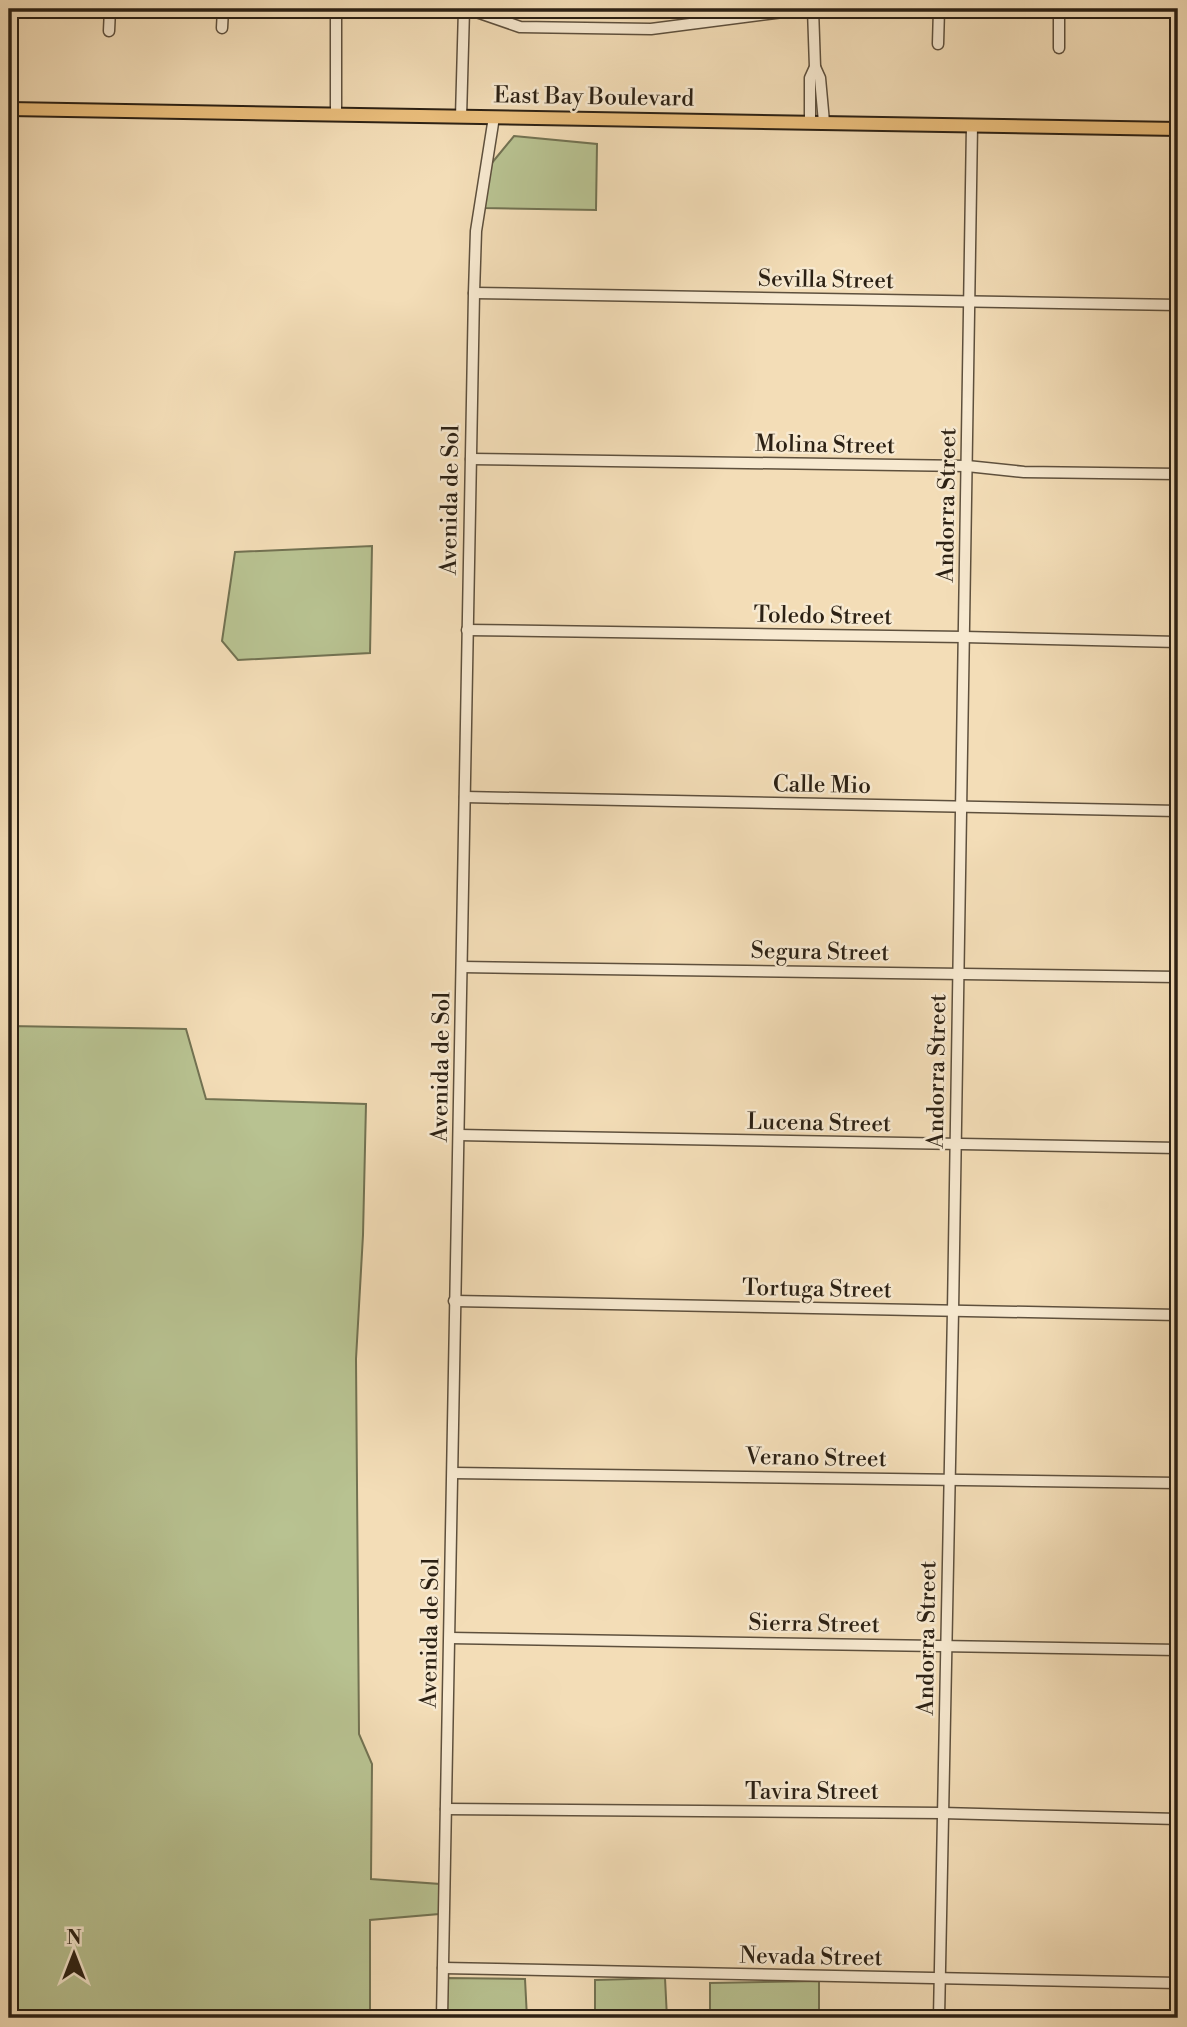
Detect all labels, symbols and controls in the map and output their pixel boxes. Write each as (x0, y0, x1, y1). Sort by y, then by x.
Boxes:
street label: East Bay Boulevard (493, 81, 695, 113)
street label: Sevilla Street (758, 265, 894, 295)
street label: Avenida de Sol (435, 424, 465, 576)
street label: Andorra Street (932, 427, 962, 584)
street label: Molina Street (755, 430, 895, 460)
street label: Toledo Street (753, 601, 893, 631)
street label: Calle Mio (773, 770, 871, 800)
street label: Segura Street (751, 937, 889, 967)
street label: Avenida de Sol (426, 991, 456, 1143)
street label: Andorra Street (922, 993, 952, 1150)
street label: Lucena Street (747, 1108, 891, 1138)
street label: Tortuga Street (742, 1274, 892, 1304)
street label: Verano Street (744, 1443, 887, 1473)
street label: Avenida de Sol (415, 1557, 445, 1709)
street label: Andorra Street (912, 1560, 942, 1717)
street label: Sierra Street (748, 1609, 880, 1639)
street label: Tavira Street (745, 1778, 879, 1806)
north arrow (38, 1918, 108, 1988)
text: N (66, 1926, 82, 1950)
street label: Nevada Street (739, 1942, 883, 1972)

